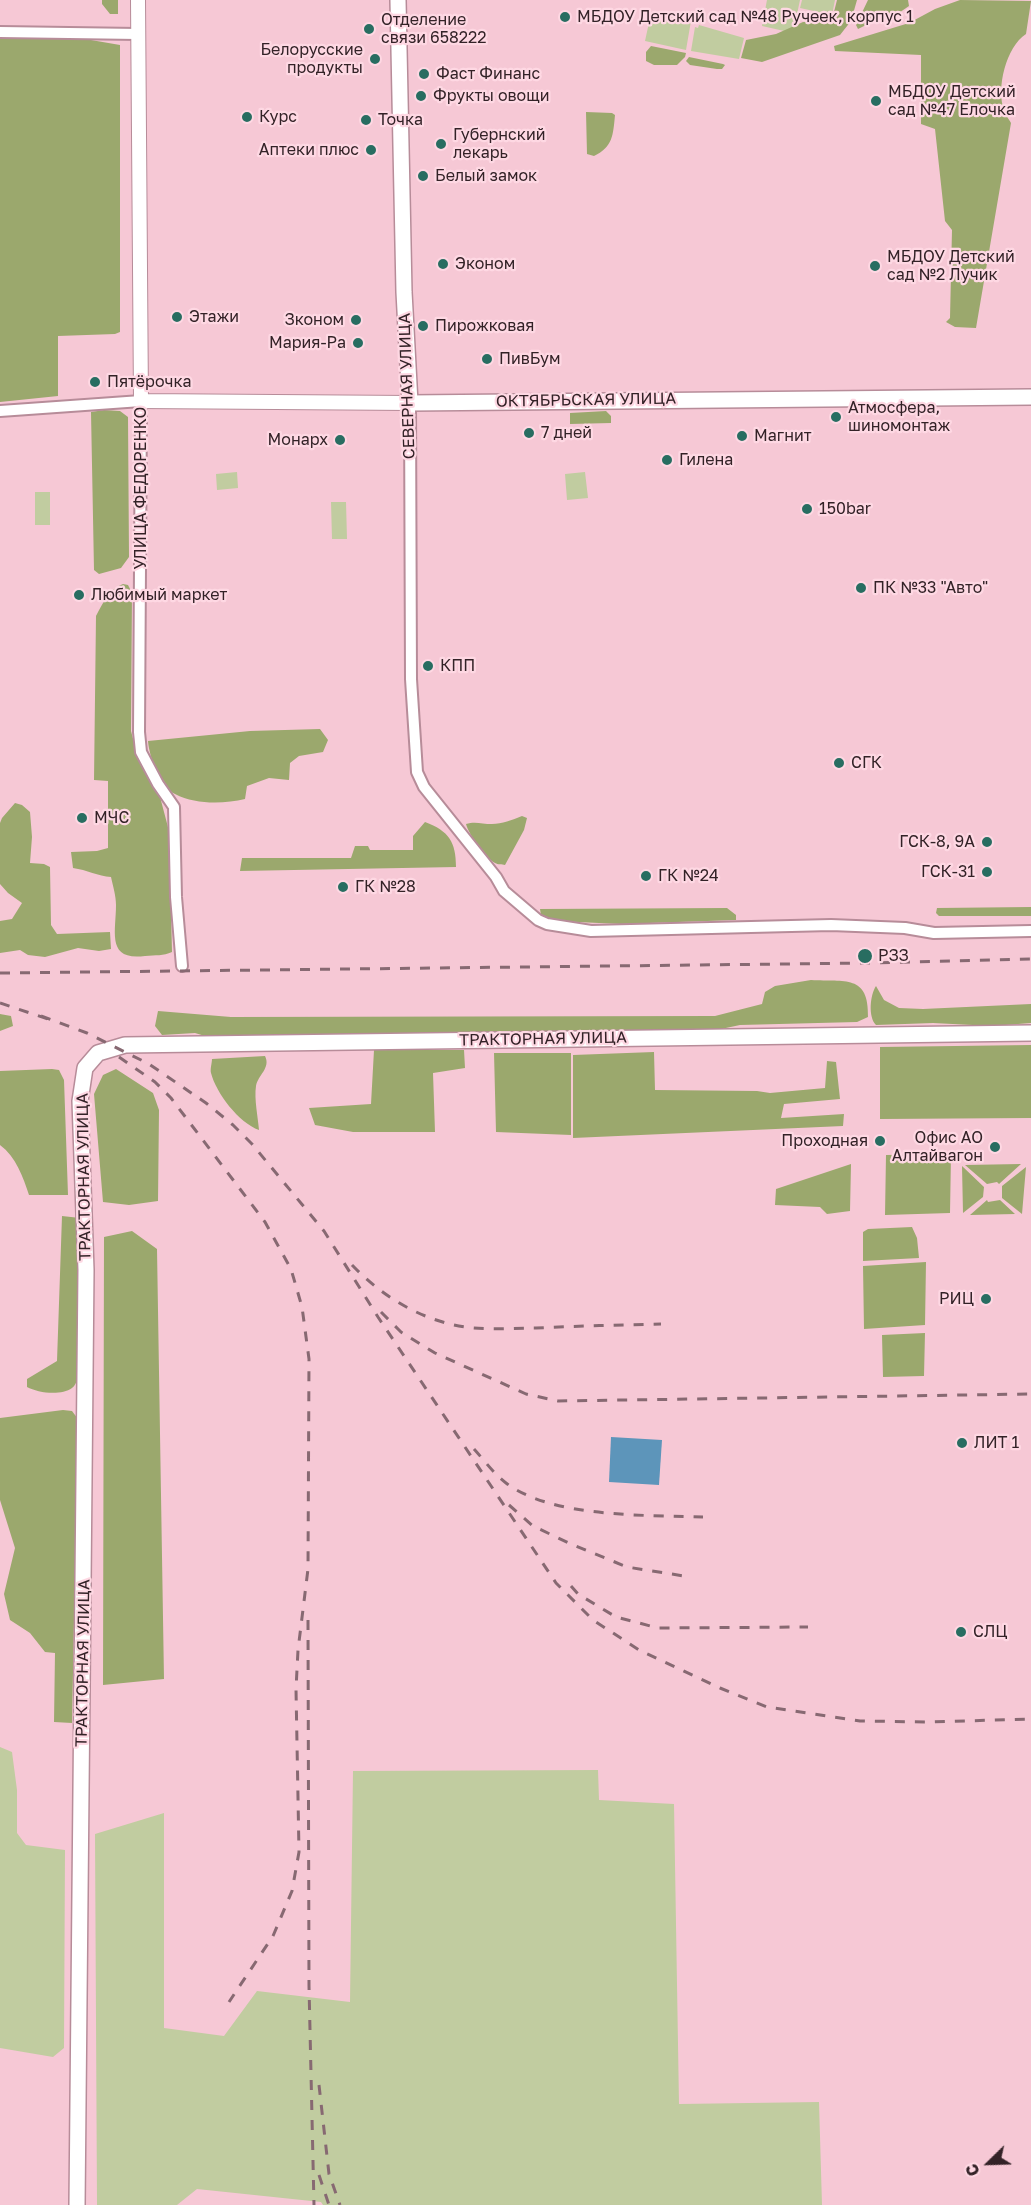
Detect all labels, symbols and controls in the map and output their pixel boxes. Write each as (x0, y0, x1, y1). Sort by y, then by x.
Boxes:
place label: МБДОУ Детский сад №48 Ручеек, корпус 1 (577, 7, 914, 27)
place label: Отделение связи 658222 (381, 10, 487, 48)
marker: МБДОУ Детский сад №48 Ручеек, корпус 1 (558, 10, 572, 24)
marker: Отделение связи 658222 (362, 22, 376, 36)
place label: Белорусские продукты (260, 40, 363, 78)
marker: Белорусские продукты (368, 52, 382, 66)
place label: Фаст Финанс (436, 64, 540, 84)
marker: Фаст Финанс (417, 67, 431, 81)
place label: МБДОУ Детский сад №47 Елочка (888, 82, 1016, 120)
place label: Фрукты овощи (433, 86, 549, 106)
marker: Фрукты овощи (414, 89, 428, 103)
marker: МБДОУ Детский сад №47 Елочка (869, 94, 883, 108)
place label: Курс (259, 107, 297, 127)
marker: Курс (240, 110, 254, 124)
place label: Точка (378, 110, 423, 130)
marker: Точка (359, 113, 373, 127)
place label: Губернский лекарь (453, 125, 545, 163)
marker: Губернский лекарь (434, 137, 448, 151)
place label: Аптеки плюс (259, 140, 359, 160)
marker: Аптеки плюс (364, 143, 378, 157)
place label: Белый замок (435, 166, 537, 186)
marker: Белый замок (416, 169, 430, 183)
place label: МБДОУ Детский сад №2 Лучик (887, 247, 1015, 285)
place label: Эконом (455, 254, 515, 274)
marker: Эконом (436, 257, 450, 271)
marker: МБДОУ Детский сад №2 Лучик (868, 259, 882, 273)
place label: Этажи (189, 307, 239, 327)
marker: Этажи (170, 310, 184, 324)
place label: Зконом (284, 310, 344, 330)
marker: Зконом (349, 313, 363, 327)
street label: СЕВЕРНАЯ УЛИЦА (395, 313, 419, 459)
place label: Пирожковая (435, 316, 534, 336)
marker: Пирожковая (416, 319, 430, 333)
place label: Мария-Ра (269, 333, 346, 353)
marker: Мария-Ра (351, 336, 365, 350)
place label: ПивБум (499, 349, 560, 369)
marker: ПивБум (480, 352, 494, 366)
place label: Пятёрочка (107, 372, 191, 392)
marker: Пятёрочка (88, 375, 102, 389)
street label: ОКТЯБРЬСКАЯ УЛИЦА (496, 389, 676, 411)
place label: Атмосфера, шиномонтаж (848, 398, 950, 436)
street label: УЛИЦА ФЕДОРЕНКО (131, 407, 151, 569)
marker: Атмосфера, шиномонтаж (829, 410, 843, 424)
place label: 7 дней (541, 423, 592, 443)
marker: 7 дней (522, 426, 536, 440)
place label: Магнит (754, 426, 812, 446)
marker: Магнит (735, 429, 749, 443)
place label: Монарх (268, 430, 328, 450)
marker: Монарх (333, 433, 347, 447)
place label: Гилена (679, 450, 733, 470)
marker: Гилена (660, 453, 674, 467)
place label: 150bar (819, 499, 871, 519)
marker: 150bar (800, 502, 814, 516)
place label: ПК №33 "Авто" (873, 578, 988, 598)
marker: ПК №33 "Авто" (854, 581, 868, 595)
place label: Любимый маркет (91, 585, 227, 605)
marker: Любимый маркет (72, 588, 86, 602)
place label: КПП (440, 656, 475, 676)
marker: КПП (421, 659, 435, 673)
place label: СГК (851, 753, 882, 773)
marker: СГК (832, 756, 846, 770)
place label: МЧС (94, 808, 129, 828)
marker: МЧС (75, 811, 89, 825)
place label: ГСК-8, 9А (899, 832, 975, 852)
marker: ГСК-8, 9А (980, 835, 994, 849)
place label: ГСК-31 (921, 862, 975, 882)
marker: ГСК-31 (980, 865, 994, 879)
place label: ГК №24 (658, 866, 719, 886)
marker: ГК №24 (639, 869, 653, 883)
place label: ГК №28 (355, 877, 416, 897)
marker: ГК №28 (336, 880, 350, 894)
place label: РЗЗ (878, 946, 909, 966)
marker: РЗЗ (856, 947, 874, 965)
street label: ТРАКТОРНАЯ УЛИЦА (459, 1028, 627, 1050)
street label: ТРАКТОРНАЯ УЛИЦА (73, 1093, 95, 1261)
place label: Офис АО Алтайвагон (892, 1128, 983, 1166)
place label: Проходная (781, 1131, 868, 1151)
marker: Проходная (873, 1134, 887, 1148)
marker: Офис АО Алтайвагон (988, 1140, 1002, 1154)
place label: РИЦ (939, 1289, 974, 1309)
marker: РИЦ (979, 1292, 993, 1306)
place label: ЛИТ 1 (974, 1433, 1019, 1453)
marker: ЛИТ 1 (955, 1436, 969, 1450)
street label: ТРАКТОРНАЯ УЛИЦА (72, 1579, 94, 1747)
place label: СЛЦ (973, 1622, 1008, 1642)
marker: СЛЦ (954, 1625, 968, 1639)
north arrow (959, 2133, 1019, 2193)
text: С (961, 2161, 984, 2179)

